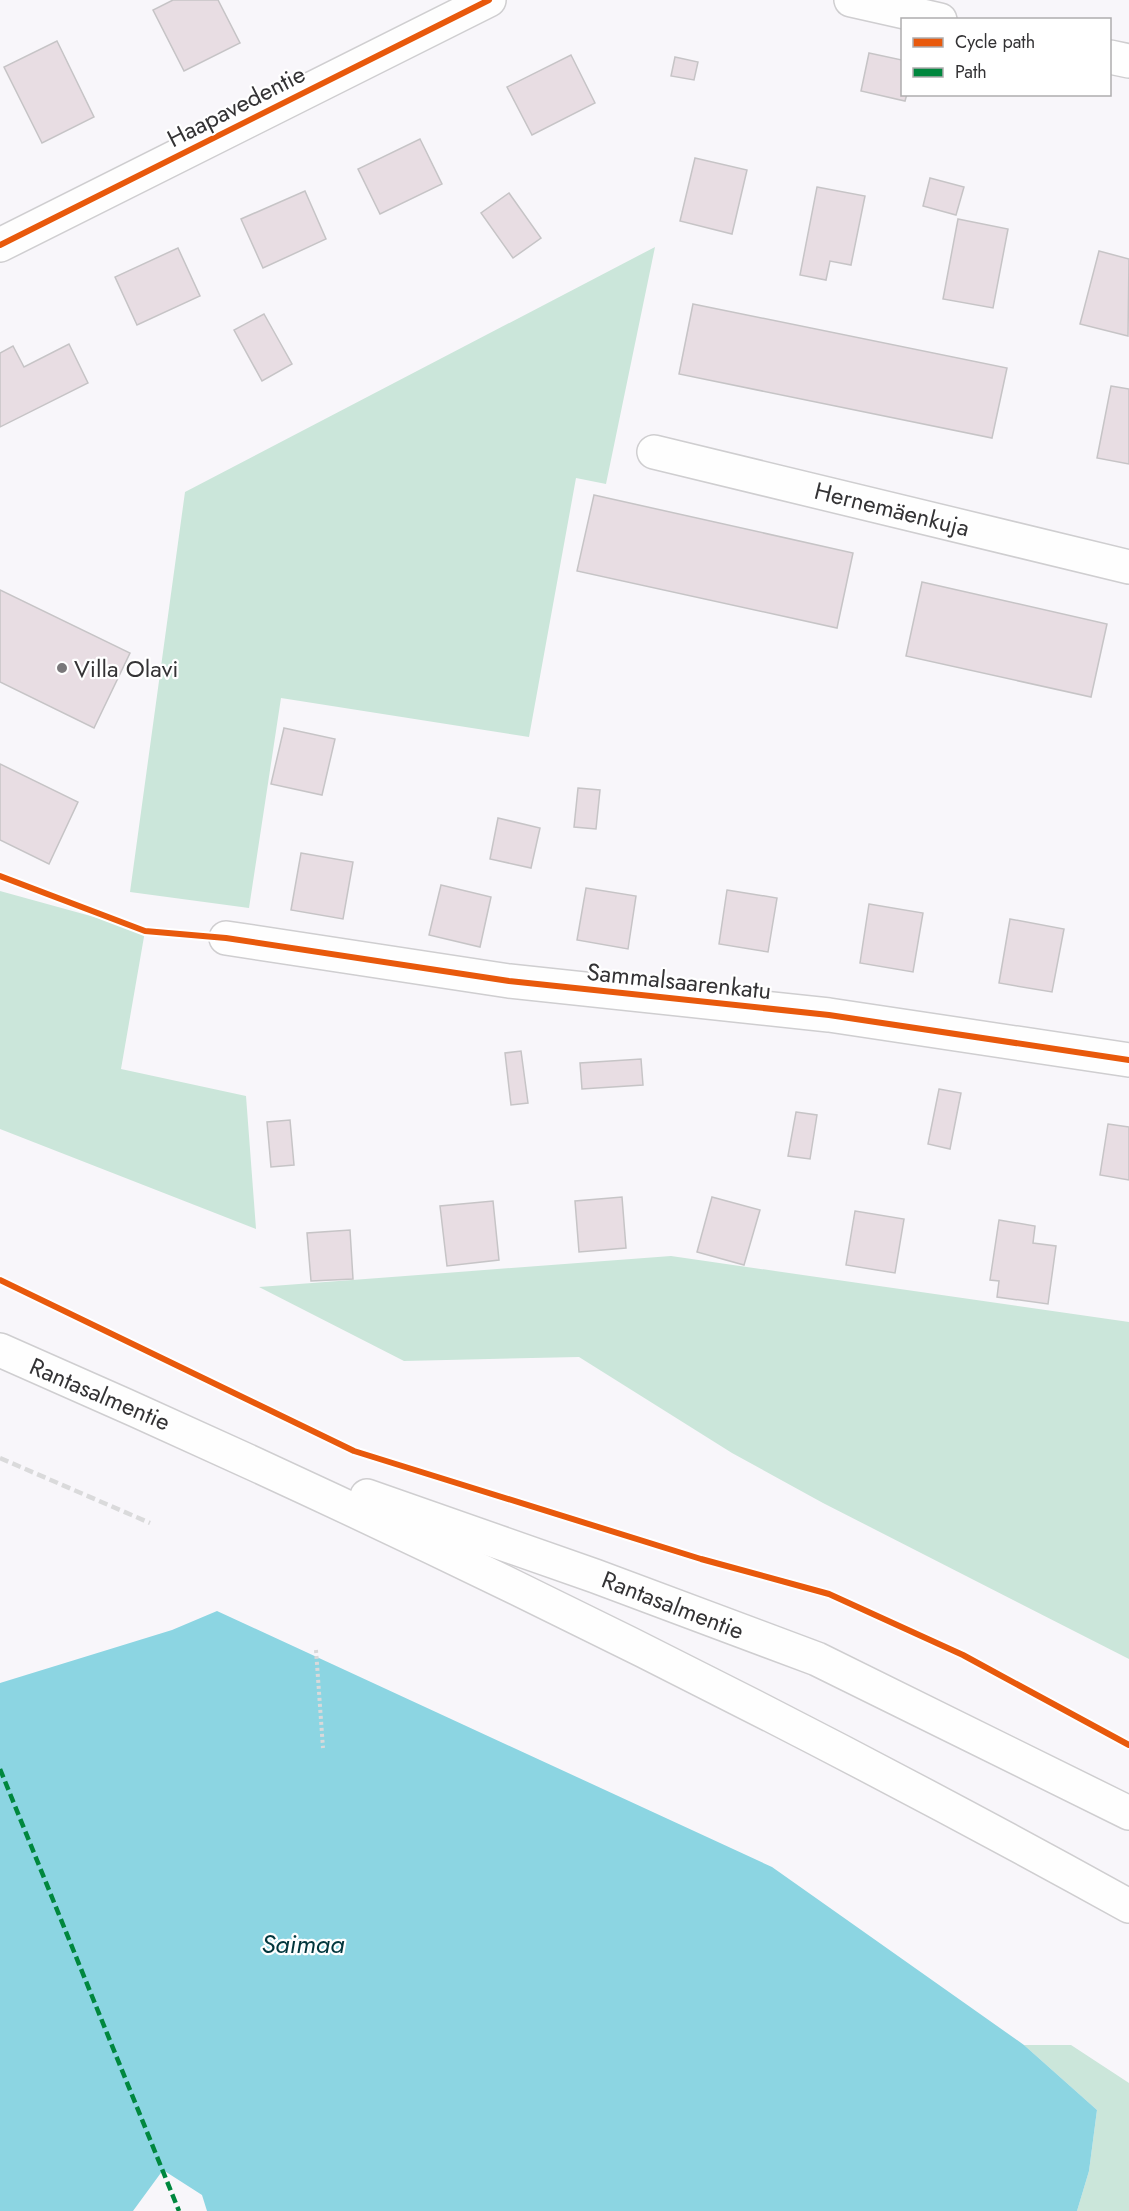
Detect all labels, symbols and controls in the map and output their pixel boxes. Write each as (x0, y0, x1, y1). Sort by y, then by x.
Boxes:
legend (901, 18, 1111, 96)
text: Cycle path (955, 29, 1035, 55)
street label: Haapavedentie (161, 56, 311, 156)
text: Path (955, 59, 987, 85)
street label: Hernemäenkuja (811, 473, 973, 545)
place label: Villa Olavi (74, 651, 179, 686)
marker: Villa Olavi (55, 661, 69, 675)
street label: Sammalsaarenkatu (585, 954, 773, 1008)
street label: Rantasalmentie (24, 1349, 176, 1439)
street label: Rantasalmentie (597, 1562, 749, 1648)
water label: Saimaa (261, 1925, 345, 1963)

